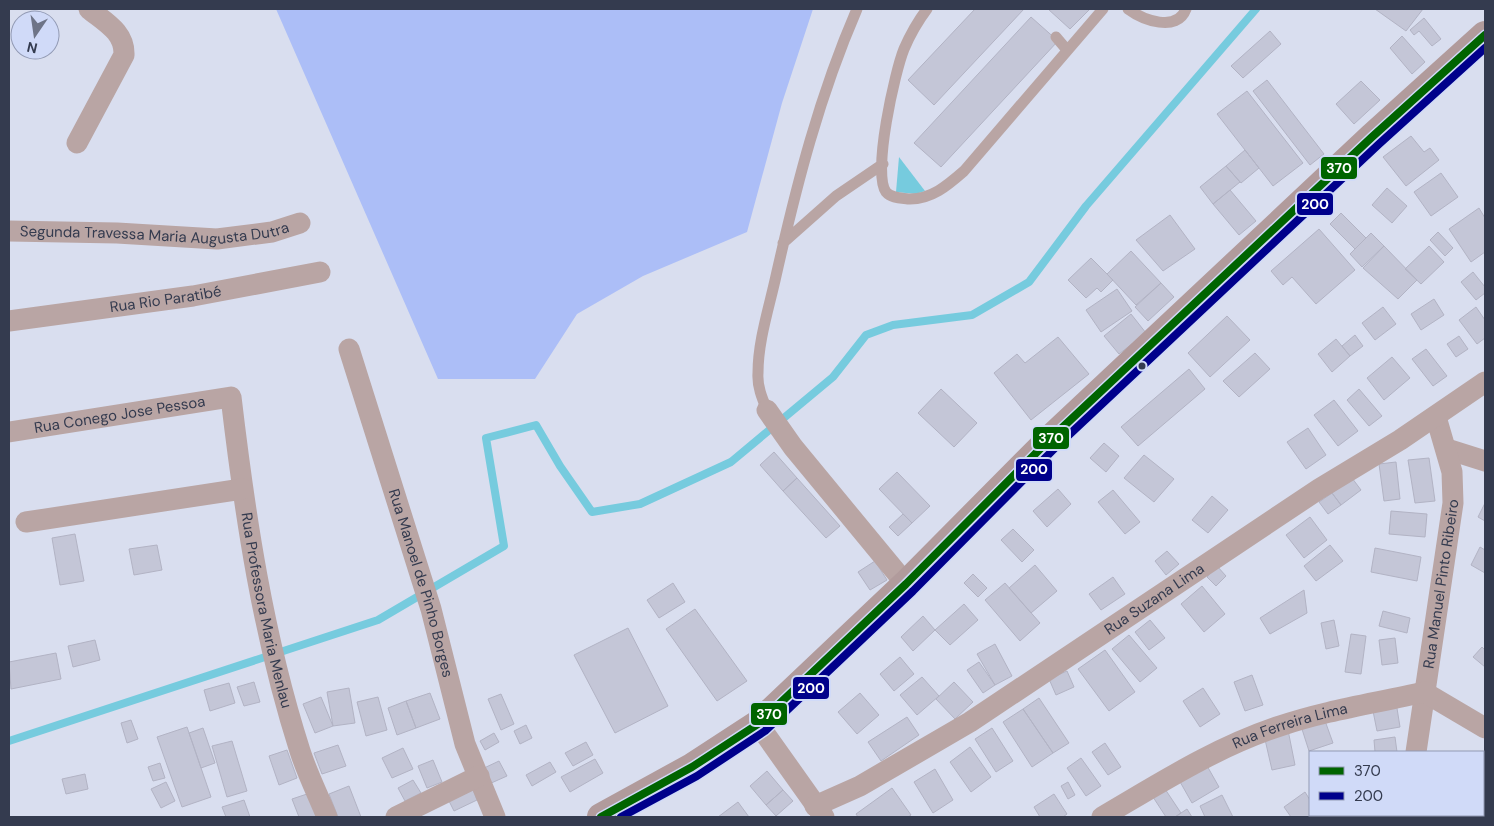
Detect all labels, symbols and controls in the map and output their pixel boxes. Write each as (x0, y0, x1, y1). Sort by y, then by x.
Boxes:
north arrow (10, 10, 60, 60)
text: N (25, 38, 39, 58)
line badge: 370 (1320, 156, 1358, 180)
text: 370 (1326, 159, 1352, 177)
line badge: 200 (1296, 192, 1334, 216)
text: 200 (1301, 195, 1329, 213)
street label: Segunda Travessa Maria Augusta Dutra (20, 217, 292, 249)
street label: Rua Rio Paratibé (108, 281, 223, 317)
unlabelled marker (1137, 361, 1147, 371)
street label: Rua Conego Jose Pessoa (33, 391, 207, 438)
line badge: 370 (1032, 426, 1070, 450)
text: 370 (1038, 429, 1064, 447)
line badge: 200 (1015, 458, 1053, 482)
text: 200 (1020, 460, 1048, 478)
street label: Rua Manoel de Pinho Borges (384, 486, 458, 680)
street label: Rua Manuel Pinto Ribeiro (1419, 498, 1463, 670)
street label: Rua Professora Maria Menlau (236, 511, 297, 710)
street label: Rua Suzana Lima (1100, 559, 1208, 640)
line badge: 200 (792, 676, 830, 700)
text: 200 (797, 679, 825, 697)
street label: Rua Ferreira Lima (1229, 698, 1349, 753)
line badge: 370 (750, 702, 788, 726)
text: 370 (756, 705, 782, 723)
legend (1309, 751, 1484, 816)
text: 370 (1354, 761, 1381, 781)
text: 200 (1354, 786, 1383, 806)

